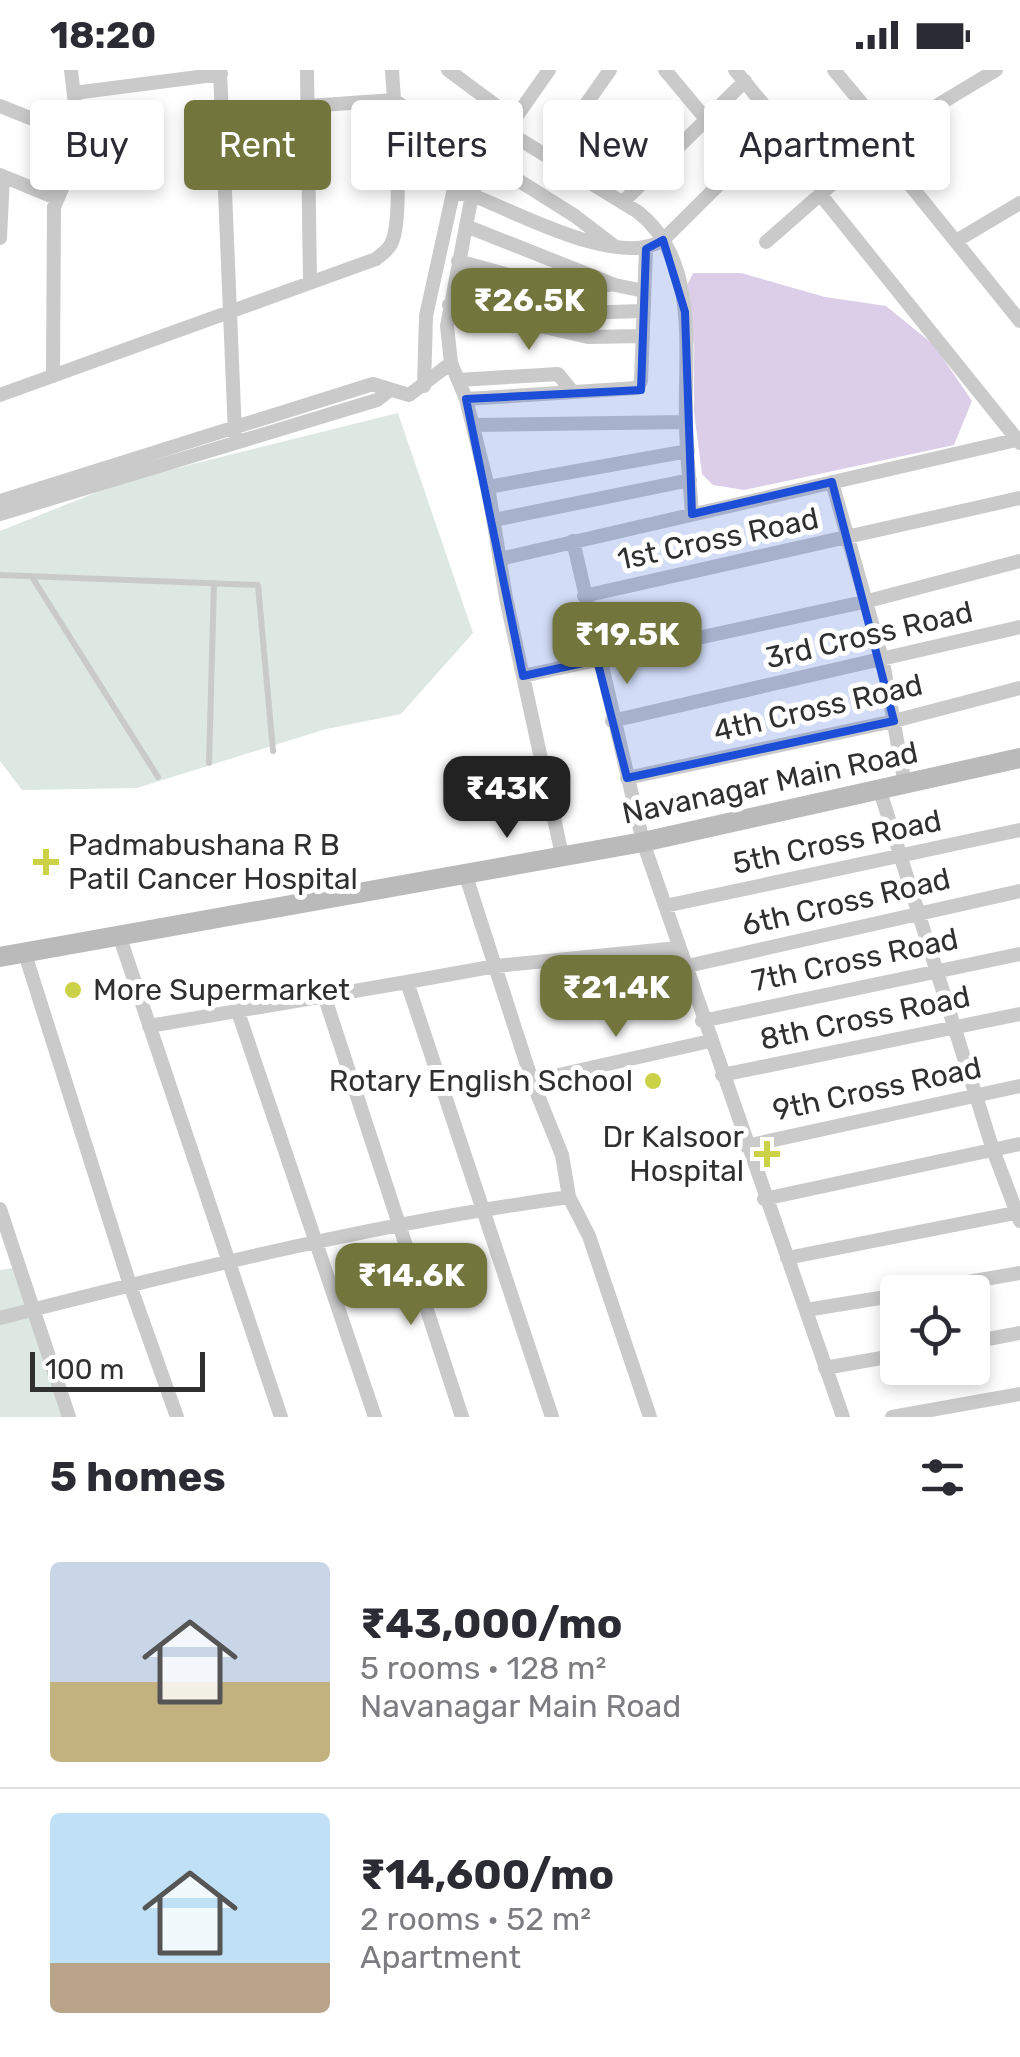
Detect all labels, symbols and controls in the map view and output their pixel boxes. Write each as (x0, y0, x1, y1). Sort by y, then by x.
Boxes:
text: 18:20 (50, 12, 156, 58)
chip: Buy (30, 100, 164, 190)
chip: Rent (184, 100, 331, 190)
chip: Filters (351, 100, 523, 190)
chip: New (543, 100, 684, 190)
chip: Apartment (704, 100, 950, 190)
pin: ₹26.5K (448, 268, 610, 353)
text: ₹26.5K (473, 281, 585, 319)
street label: 1st Cross Road (614, 500, 822, 578)
street label: 3rd Cross Road (762, 594, 976, 676)
pin: ₹19.5K (546, 602, 708, 687)
text: ₹19.5K (575, 615, 679, 653)
street label: 4th Cross Road (710, 666, 926, 750)
street label: Navanagar Main Road (619, 734, 921, 832)
pin: ₹43K (448, 756, 566, 841)
text: ₹43K (465, 769, 549, 807)
street label: 5th Cross Road (729, 802, 945, 882)
place label: Padmabushana R B Patil Cancer Hospital (68, 827, 358, 897)
marker: Padmabushana R B Patil Cancer Hospital (33, 849, 59, 875)
street label: 6th Cross Road (738, 861, 954, 943)
street label: 7th Cross Road (749, 921, 961, 999)
pin: ₹21.4K (535, 955, 697, 1040)
text: ₹21.4K (562, 968, 670, 1006)
place label: More Supermarket (93, 972, 350, 1008)
street label: 8th Cross Road (757, 978, 973, 1058)
marker: More Supermarket (62, 979, 84, 1001)
street label: 9th Cross Road (769, 1049, 985, 1129)
place label: Rotary English School (329, 1063, 633, 1099)
marker: Rotary English School (642, 1070, 664, 1092)
place label: Dr Kalsoor Hospital (602, 1119, 745, 1189)
marker: Dr Kalsoor Hospital (754, 1141, 780, 1167)
pin: ₹14.6K (330, 1243, 492, 1328)
text: ₹14.6K (357, 1256, 465, 1294)
map controls (880, 1275, 990, 1385)
button: locate (880, 1275, 990, 1385)
scale bar (30, 1347, 205, 1392)
text: 100 m (45, 1353, 124, 1386)
icon: filters (915, 1450, 970, 1505)
text: 5 homes (50, 1452, 226, 1502)
text: ₹43,000/mo (360, 1599, 622, 1649)
icon: home (130, 1602, 250, 1722)
text: 5 rooms · 128 m² (360, 1649, 606, 1687)
text: Navanagar Main Road (360, 1687, 681, 1725)
text: ₹14,600/mo (360, 1850, 614, 1900)
icon: home (130, 1853, 250, 1973)
text: 2 rooms · 52 m² (360, 1900, 591, 1938)
text: Apartment (360, 1938, 521, 1976)

